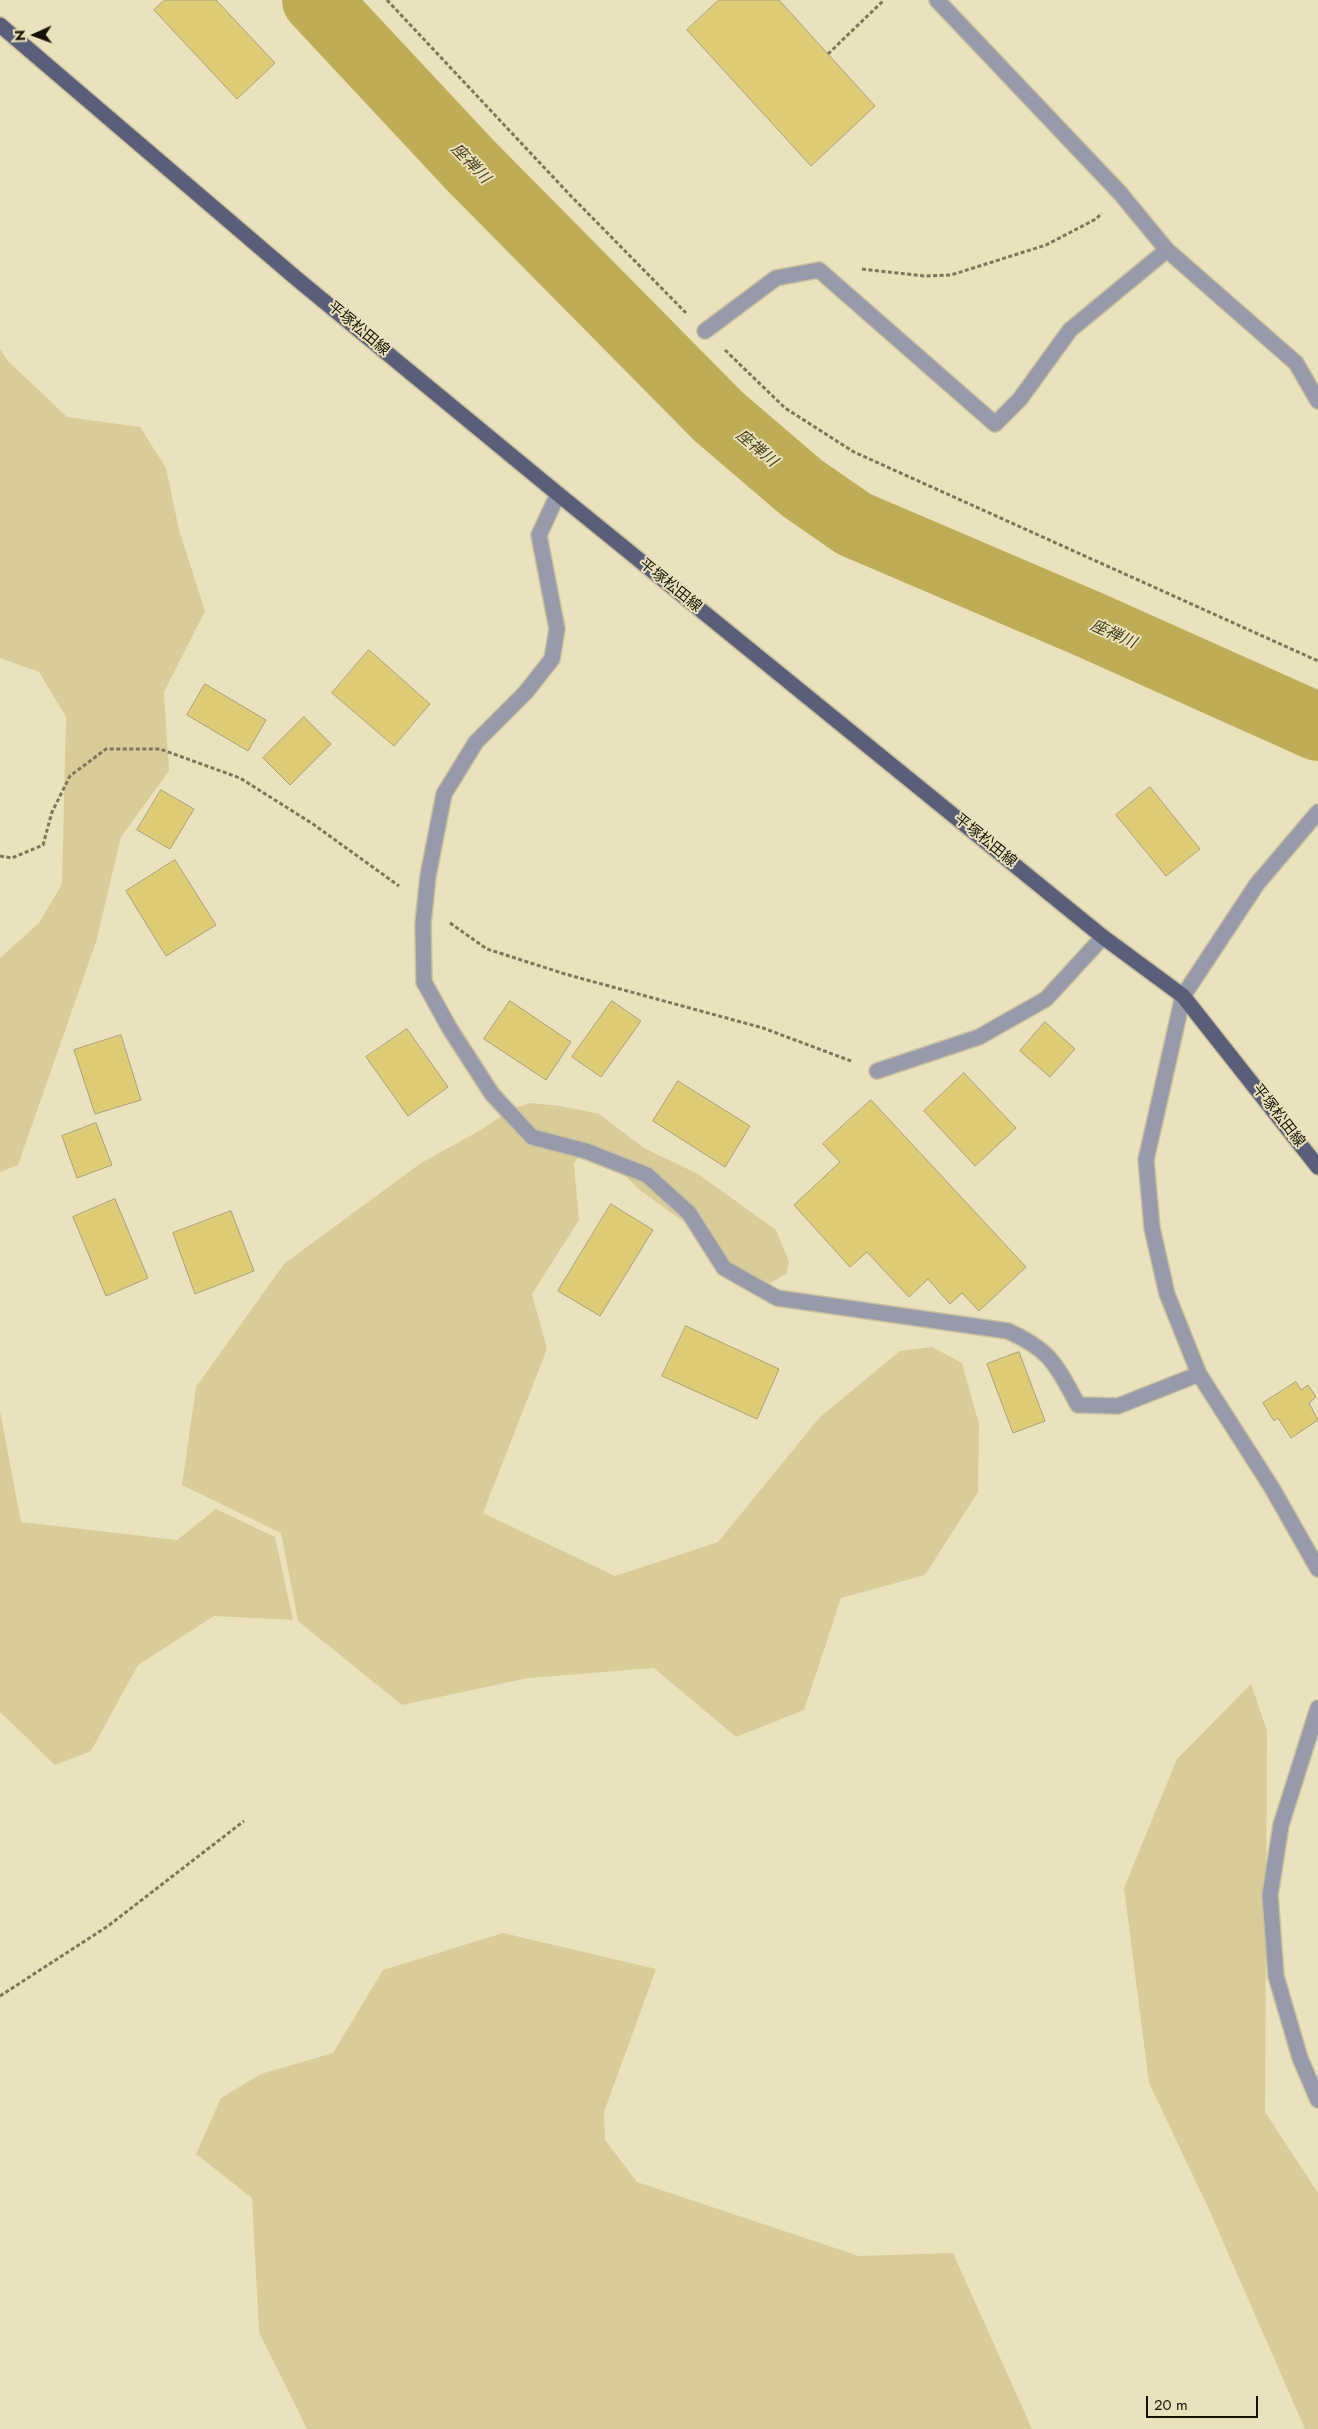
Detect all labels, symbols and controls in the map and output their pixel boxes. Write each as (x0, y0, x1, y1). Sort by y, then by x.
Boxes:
north arrow (10, 10, 60, 60)
text: N (10, 30, 30, 41)
water label: 座禅川 (446, 140, 494, 188)
street label: 平塚松田線 (323, 298, 393, 360)
water label: 座禅川 (731, 426, 781, 472)
street label: 平塚松田線 (635, 555, 705, 617)
water label: 座禅川 (1087, 616, 1139, 654)
street label: 平塚松田線 (950, 810, 1020, 872)
street label: 平塚松田線 (1248, 1081, 1308, 1151)
scale bar (1148, 2386, 1260, 2418)
text: 20 m (1154, 2394, 1188, 2416)

